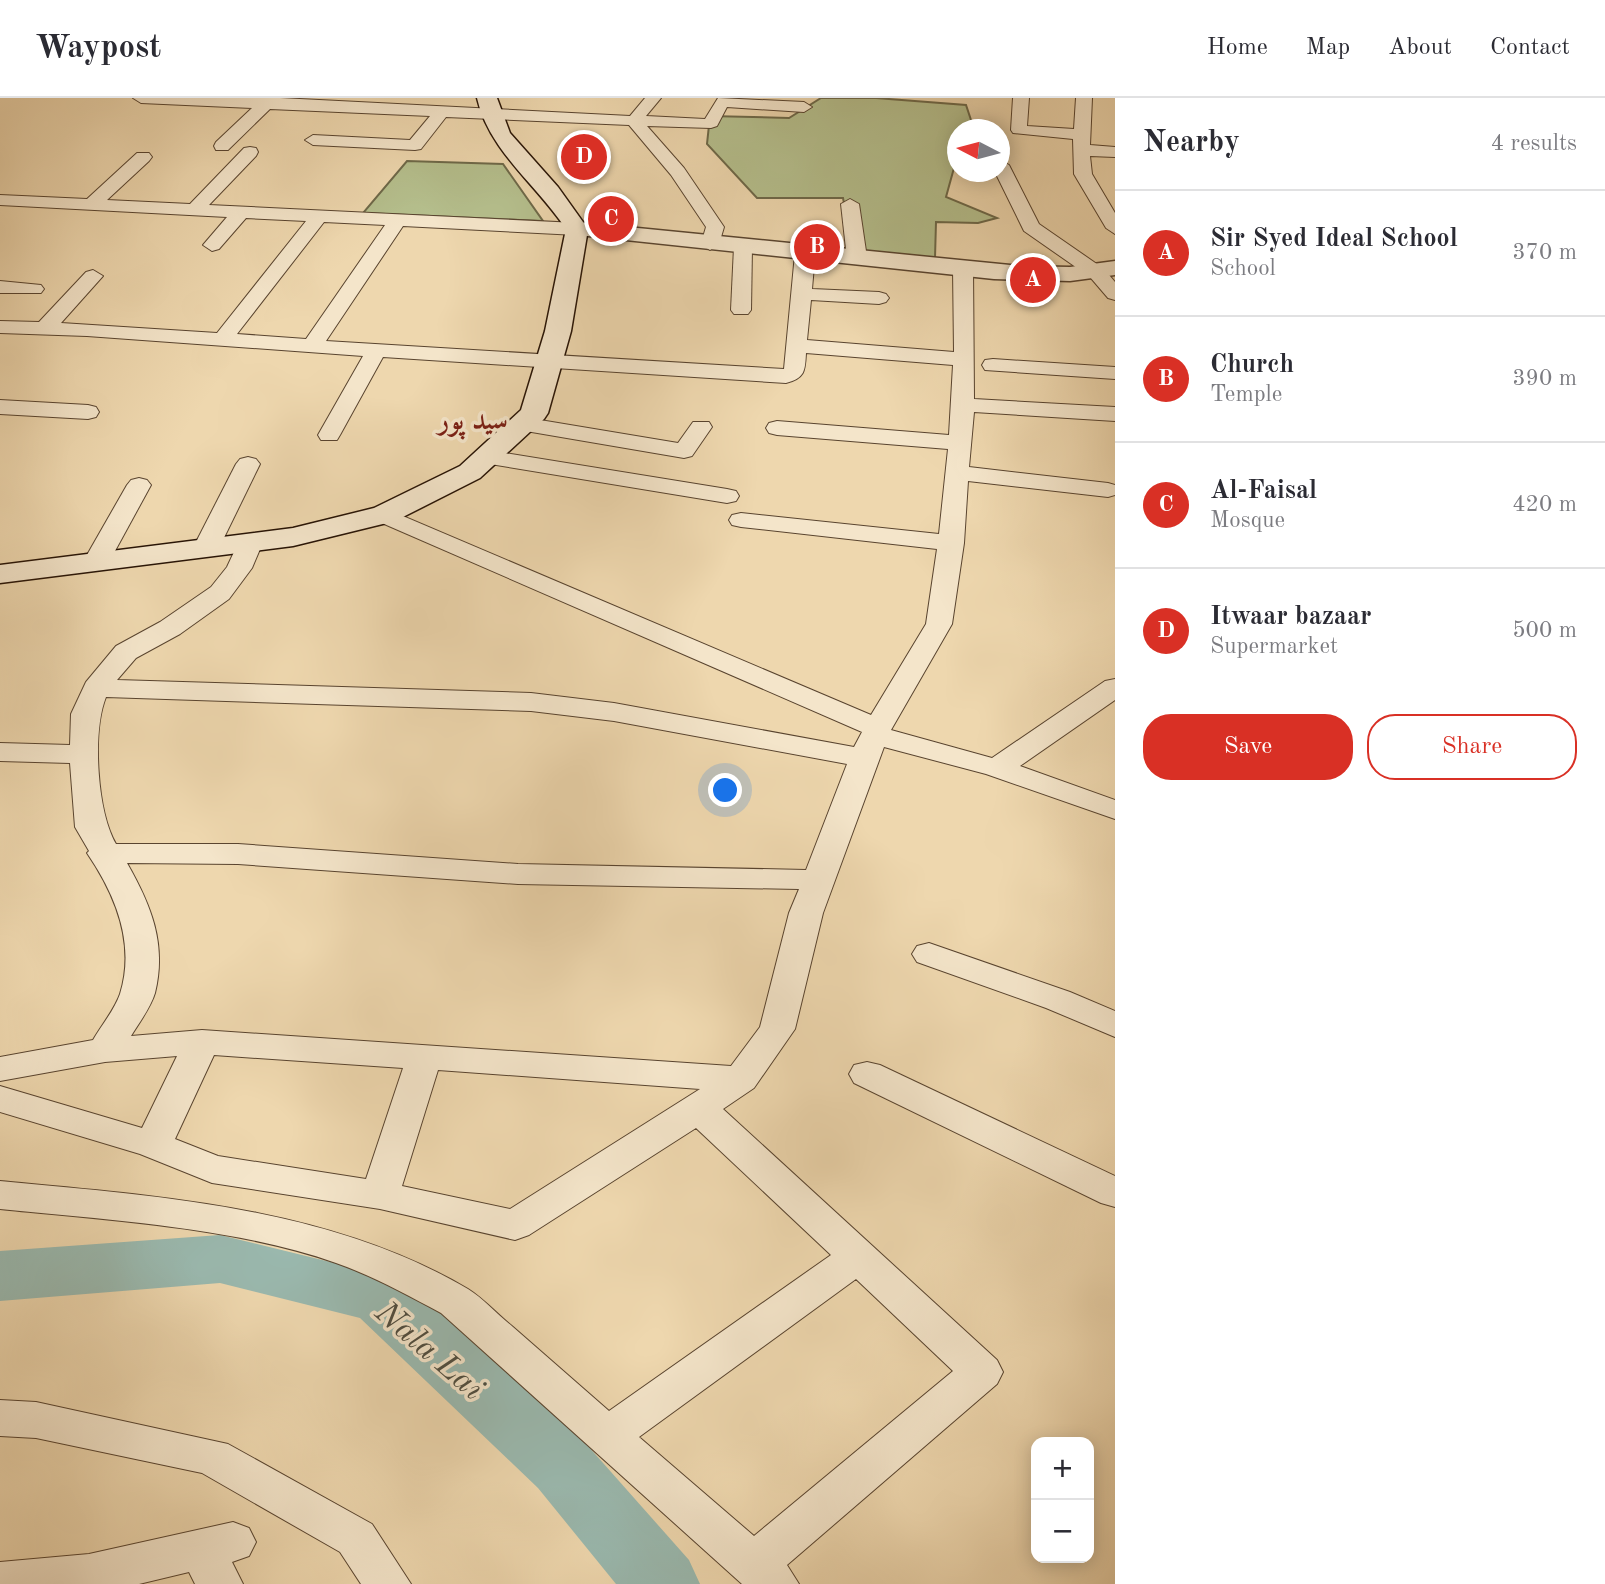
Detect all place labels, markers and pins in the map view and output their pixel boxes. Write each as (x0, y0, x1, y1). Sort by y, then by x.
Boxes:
pin: D (561, 131, 607, 183)
pin: C (588, 193, 634, 245)
pin: B (794, 221, 840, 273)
pin: A (1010, 254, 1056, 306)

